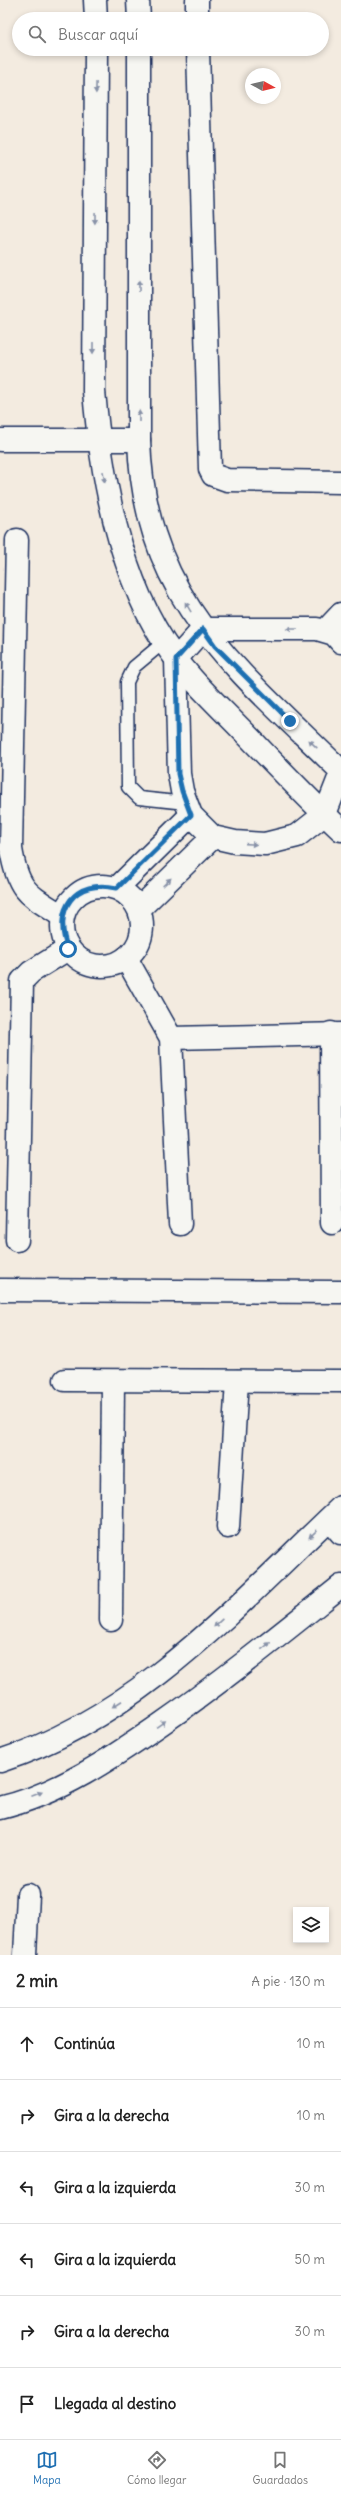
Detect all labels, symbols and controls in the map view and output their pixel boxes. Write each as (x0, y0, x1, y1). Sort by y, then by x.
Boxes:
search box (12, 12, 329, 56)
icon: search (26, 23, 48, 45)
text: Buscar aquí (58, 25, 138, 44)
north arrow (245, 68, 281, 104)
one-way arrow (93, 82, 99, 95)
one-way arrow (92, 212, 98, 225)
one-way arrow (136, 279, 142, 292)
one-way arrow (90, 342, 96, 355)
one-way arrow (136, 409, 142, 422)
one-way arrow (101, 471, 107, 483)
one-way arrow (184, 601, 191, 613)
one-way arrow (285, 626, 298, 632)
route end (281, 712, 299, 730)
one-way arrow (308, 739, 318, 749)
one-way arrow (245, 840, 257, 847)
one-way arrow (162, 877, 172, 887)
route start (59, 940, 77, 958)
one-way arrow (307, 1529, 318, 1538)
one-way arrow (213, 1618, 223, 1627)
one-way arrow (260, 1642, 271, 1650)
one-way arrow (112, 1700, 122, 1708)
one-way arrow (156, 1720, 167, 1728)
one-way arrow (31, 1791, 43, 1797)
map controls (293, 1907, 329, 1943)
button: layers (293, 1907, 329, 1943)
text: 2 min (16, 1970, 58, 1992)
text: A pie · 130 m (252, 1973, 325, 1990)
icon: ahead (16, 2033, 38, 2055)
text: Continúa (54, 2034, 115, 2053)
text: 10 m (297, 2035, 325, 2052)
icon: right (16, 2105, 38, 2127)
text: Gira a la derecha (54, 2106, 169, 2125)
text: 10 m (297, 2107, 325, 2124)
icon: left (16, 2177, 38, 2199)
text: Gira a la izquierda (54, 2178, 176, 2197)
text: 30 m (295, 2179, 325, 2196)
icon: left (16, 2249, 38, 2271)
text: Gira a la izquierda (54, 2250, 176, 2269)
text: 50 m (294, 2251, 325, 2268)
icon: right (16, 2321, 38, 2343)
text: Gira a la derecha (54, 2322, 169, 2341)
text: 30 m (295, 2323, 325, 2340)
icon: arrive (16, 2393, 38, 2415)
text: Llegada al destino (54, 2394, 176, 2413)
tab: Mapa (33, 2449, 61, 2487)
tab: Cómo llegar (127, 2449, 186, 2487)
tab: Guardados (253, 2449, 308, 2487)

